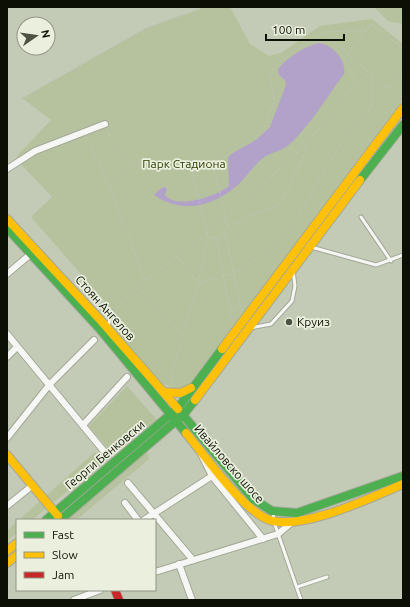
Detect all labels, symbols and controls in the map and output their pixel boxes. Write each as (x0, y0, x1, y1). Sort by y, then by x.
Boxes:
north arrow (16, 16, 56, 56)
scale bar (266, 16, 344, 42)
text: 100 m (272, 23, 305, 36)
text: N (39, 28, 53, 39)
park label: Парк Стадиона (142, 157, 226, 170)
street label: Стоян Ангелов (73, 273, 138, 343)
place label: Круиз (297, 315, 330, 328)
marker: Круиз (284, 317, 294, 327)
street label: Георги Бенковски (62, 418, 147, 492)
street label: Ивайловско шосе (192, 422, 267, 505)
legend (16, 519, 156, 591)
text: Fast (52, 528, 74, 541)
text: Slow (52, 548, 78, 561)
text: Jam (52, 568, 74, 581)

